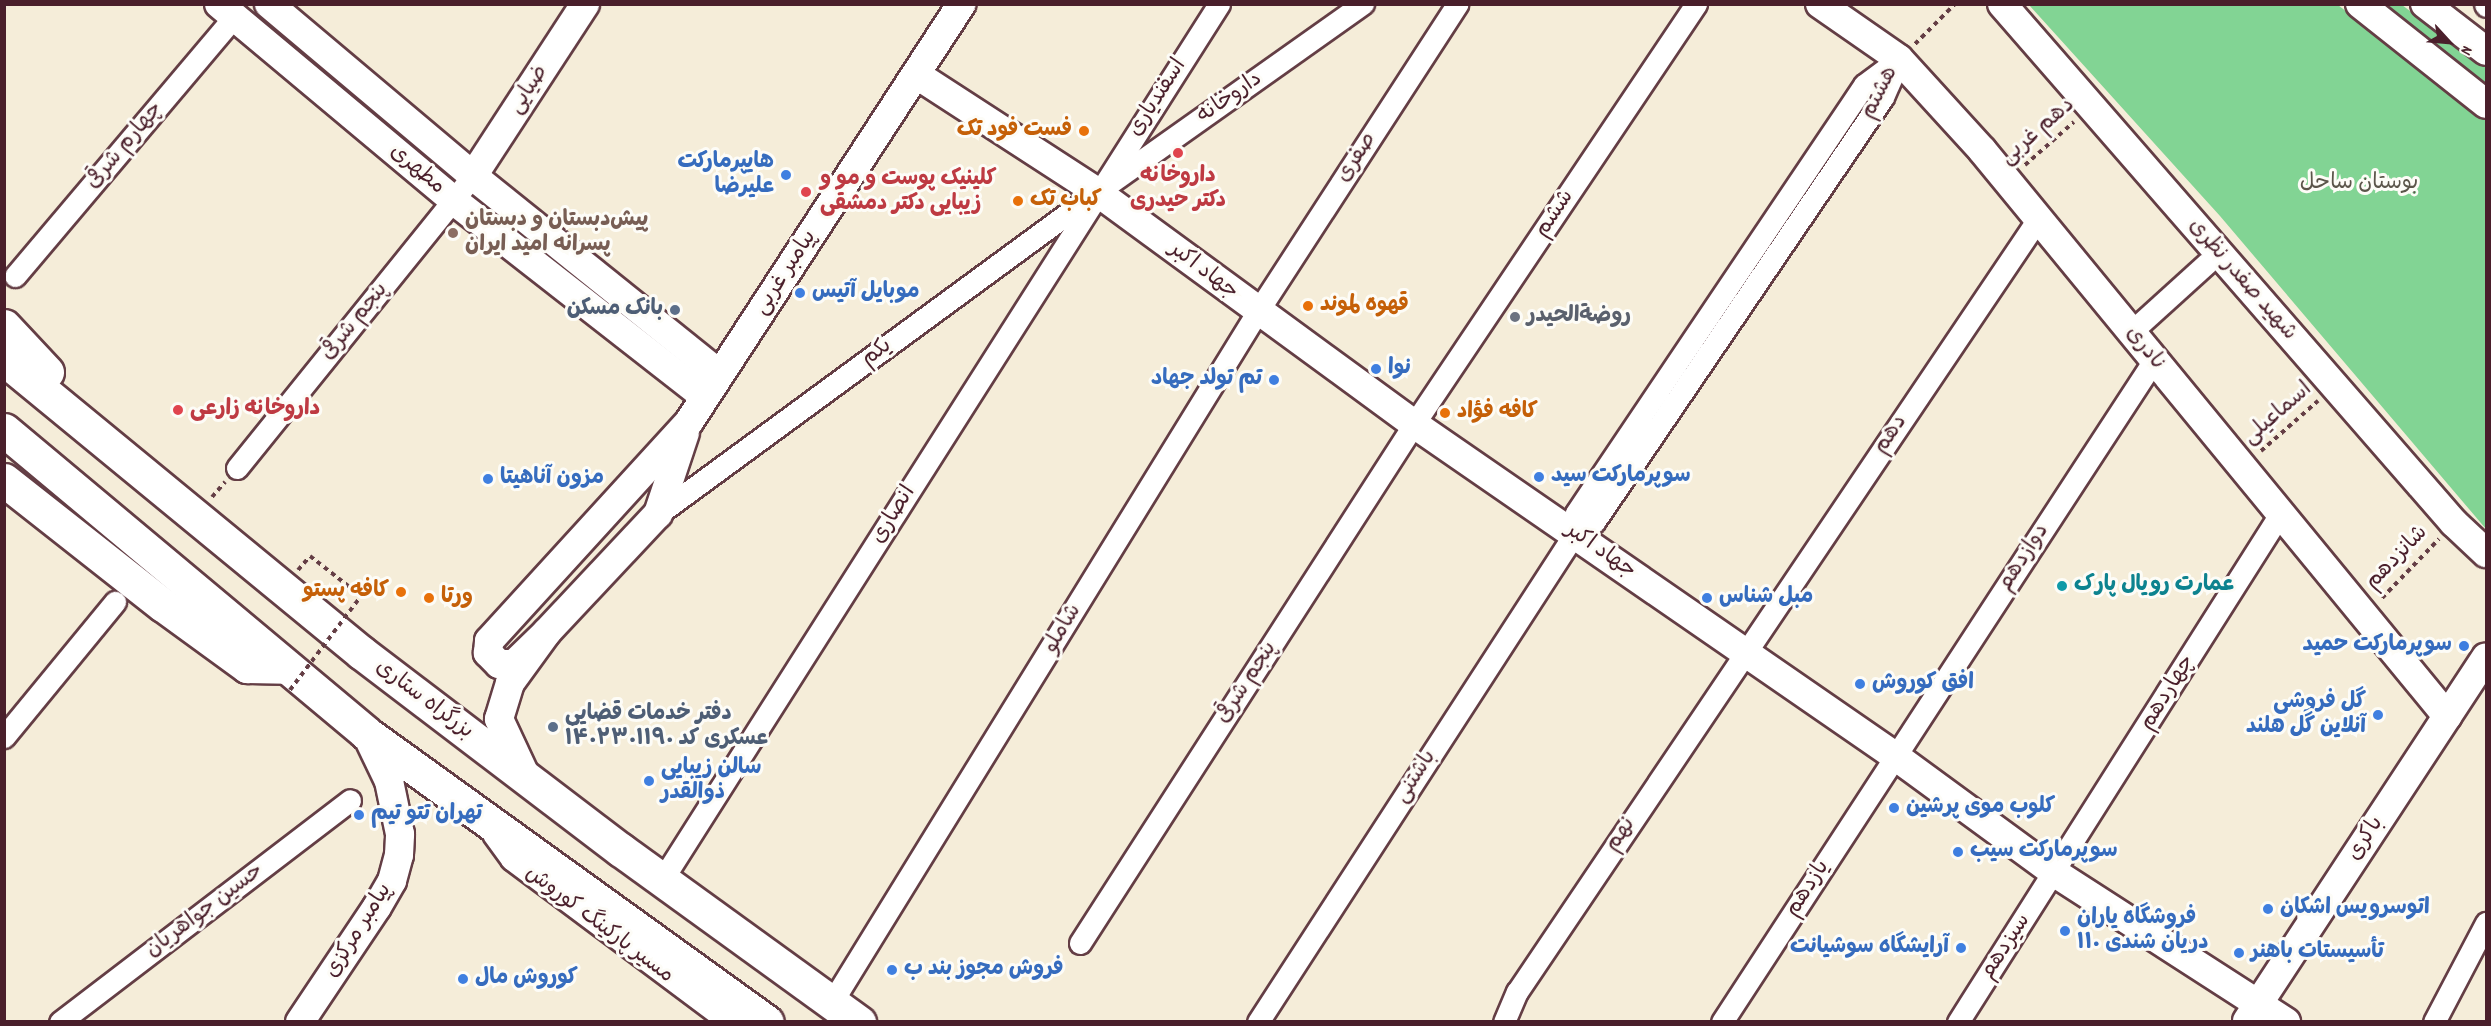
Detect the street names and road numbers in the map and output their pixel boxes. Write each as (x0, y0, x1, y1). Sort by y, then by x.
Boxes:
street label: اسفندیاری (1123, 54, 1193, 142)
street label: ضیایی (503, 61, 555, 119)
street label: هشتم (1856, 62, 1904, 124)
street label: داروخانه (1192, 66, 1268, 130)
street label: دهم غربی (1995, 93, 2081, 171)
street label: چهارم شرقی (81, 97, 169, 195)
street label: صفری (1331, 128, 1383, 188)
street label: مطهری (384, 139, 450, 201)
street label: ششم (1530, 185, 1580, 243)
street label: شهید صفدر نظری (2182, 214, 2302, 346)
street label: پیامبر غربی (749, 226, 823, 320)
street label: جهاد اکبر (1163, 236, 1243, 306)
street label: پنجم شرقی (316, 278, 394, 366)
street label: نادری (2119, 321, 2171, 377)
street label: یکم (857, 333, 897, 373)
street label: اسماعیلی (2238, 377, 2318, 451)
street label: دهم (1868, 410, 1914, 460)
street label: انصاری (866, 481, 922, 549)
street label: جهاد اکبر (1559, 517, 1641, 585)
street label: دوازدهم (1993, 519, 2055, 597)
street label: شانزدهم (2360, 520, 2434, 596)
street label: شاملو (1038, 600, 1088, 658)
street label: پنجم شرقی (1211, 637, 1283, 729)
street label: چهاردهم (2135, 650, 2201, 736)
street label: بزرگراه ستاری (370, 655, 478, 745)
street label: باشتنی (1389, 746, 1443, 808)
street label: باکری (2342, 812, 2390, 866)
street label: نهم (1600, 813, 1642, 857)
street label: یازدهم (1780, 856, 1836, 922)
street label: حسین جواهریان (141, 858, 269, 964)
street label: مسیر پارکینگ کوروش (519, 861, 679, 989)
street label: پیامبر مرکزی (319, 879, 399, 983)
street label: سیزدهم (1975, 909, 2037, 985)

